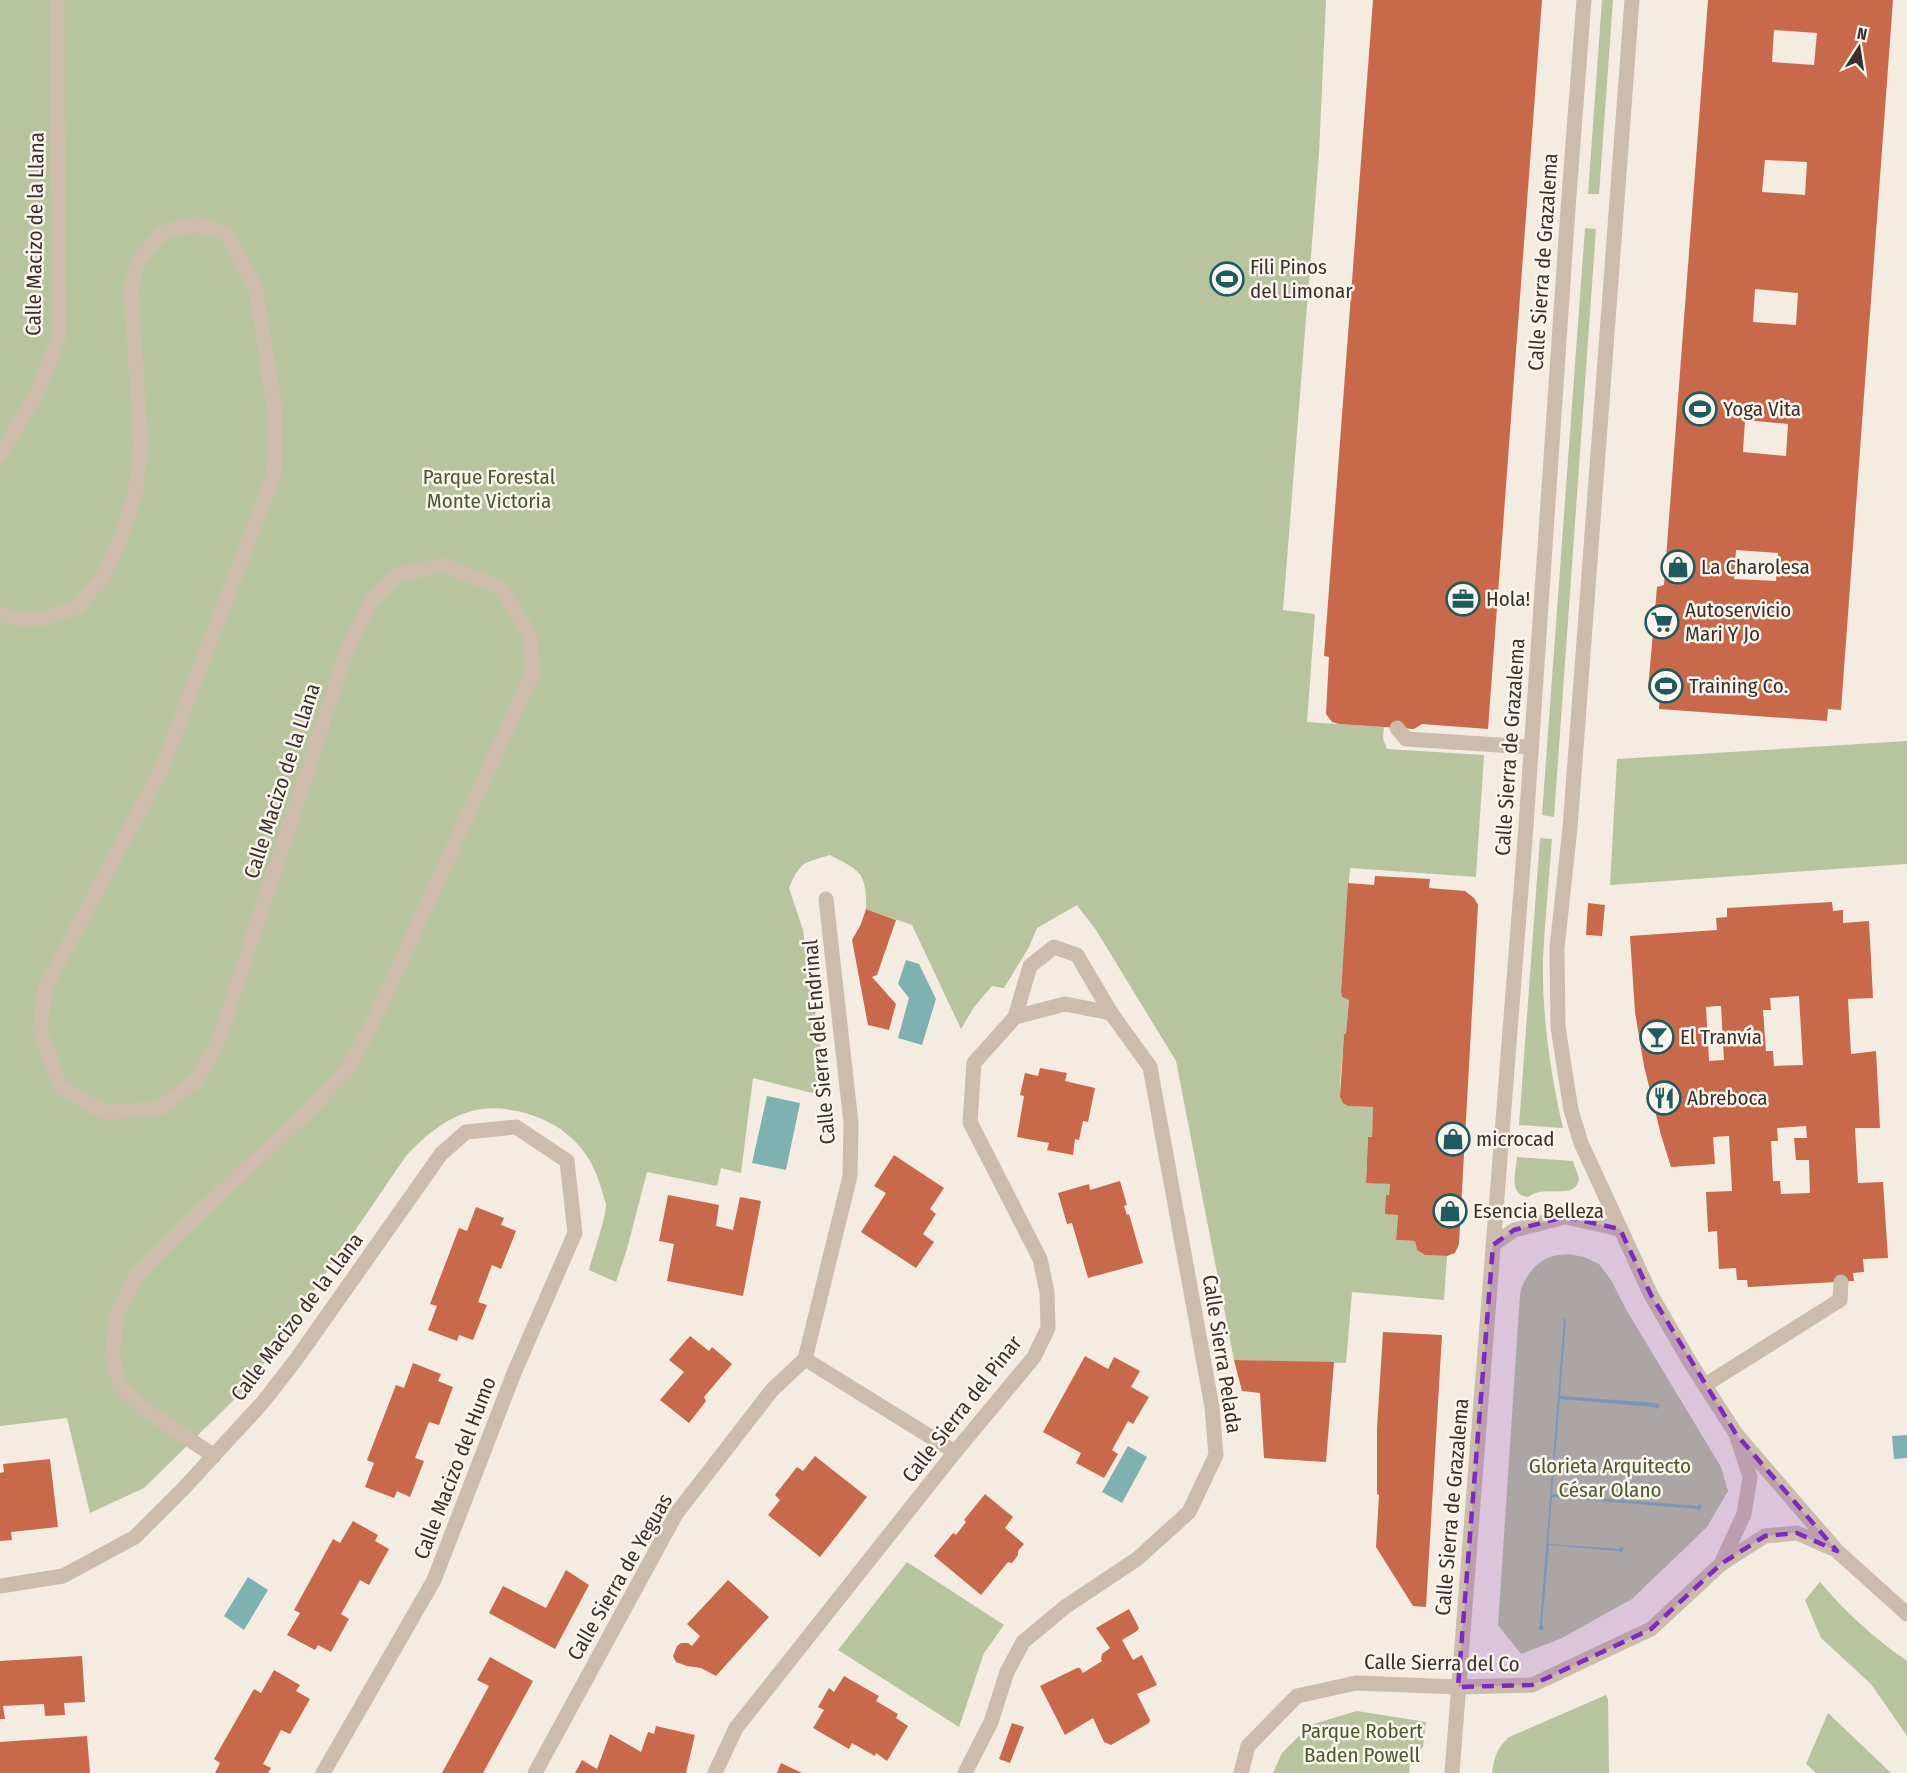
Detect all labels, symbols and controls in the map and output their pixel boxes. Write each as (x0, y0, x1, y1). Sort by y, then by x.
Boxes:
north arrow (1829, 18, 1889, 78)
text: N (1855, 24, 1869, 44)
street label: Calle Macizo de la Llana (20, 132, 50, 336)
street label: Calle Sierra de Grazalema (1522, 152, 1564, 372)
place label: Fili Pinos del Limonar (1250, 254, 1353, 304)
sports icon: Fili Pinos del Limonar (1209, 261, 1245, 297)
sports icon: Yoga Vita (1682, 391, 1718, 427)
place label: Yoga Vita (1723, 396, 1801, 422)
park label: Parque Forestal Monte Victoria (423, 464, 556, 514)
shop icon: La Charolesa (1660, 549, 1696, 585)
place label: La Charolesa (1701, 554, 1810, 580)
office icon: Hola! (1445, 581, 1481, 617)
place label: Hola! (1486, 586, 1530, 612)
place label: Autoservicio Mari Y Jo (1685, 597, 1791, 647)
supermarket icon: Autoservicio Mari Y Jo (1644, 604, 1680, 640)
street label: Calle Sierra de Grazalema (1489, 637, 1531, 857)
sports icon: Training Co. (1648, 668, 1684, 704)
place label: Training Co. (1689, 673, 1788, 699)
street label: Calle Macizo de la Llana (238, 680, 326, 882)
street label: Calle Sierra del Endrinal (797, 938, 841, 1146)
bar icon: El Tranvía (1639, 1019, 1675, 1055)
place label: El Tranvía (1680, 1024, 1762, 1050)
restaurant icon: Abreboca (1646, 1080, 1682, 1116)
place label: Abreboca (1687, 1085, 1768, 1111)
shop icon: microcad (1435, 1121, 1471, 1157)
place label: microcad (1476, 1126, 1555, 1152)
shop icon: Esencia Belleza (1432, 1193, 1468, 1229)
place label: Esencia Belleza (1473, 1198, 1604, 1224)
street label: Calle Macizo de la Llana (225, 1228, 369, 1406)
street label: Calle Sierra Pelada (1197, 1273, 1247, 1435)
street label: Calle Sierra del Pinar (897, 1330, 1028, 1488)
street label: Calle Macizo del Humo (408, 1373, 502, 1563)
street label: Calle Sierra de Grazalema (1430, 1397, 1474, 1617)
park label: Glorieta Arquitecto César Olano (1529, 1453, 1691, 1503)
street label: Calle Sierra de Yeguas (562, 1489, 678, 1665)
street label: Calle Sierra del Co (1364, 1649, 1520, 1677)
park label: Parque Robert Baden Powell (1301, 1718, 1423, 1768)

